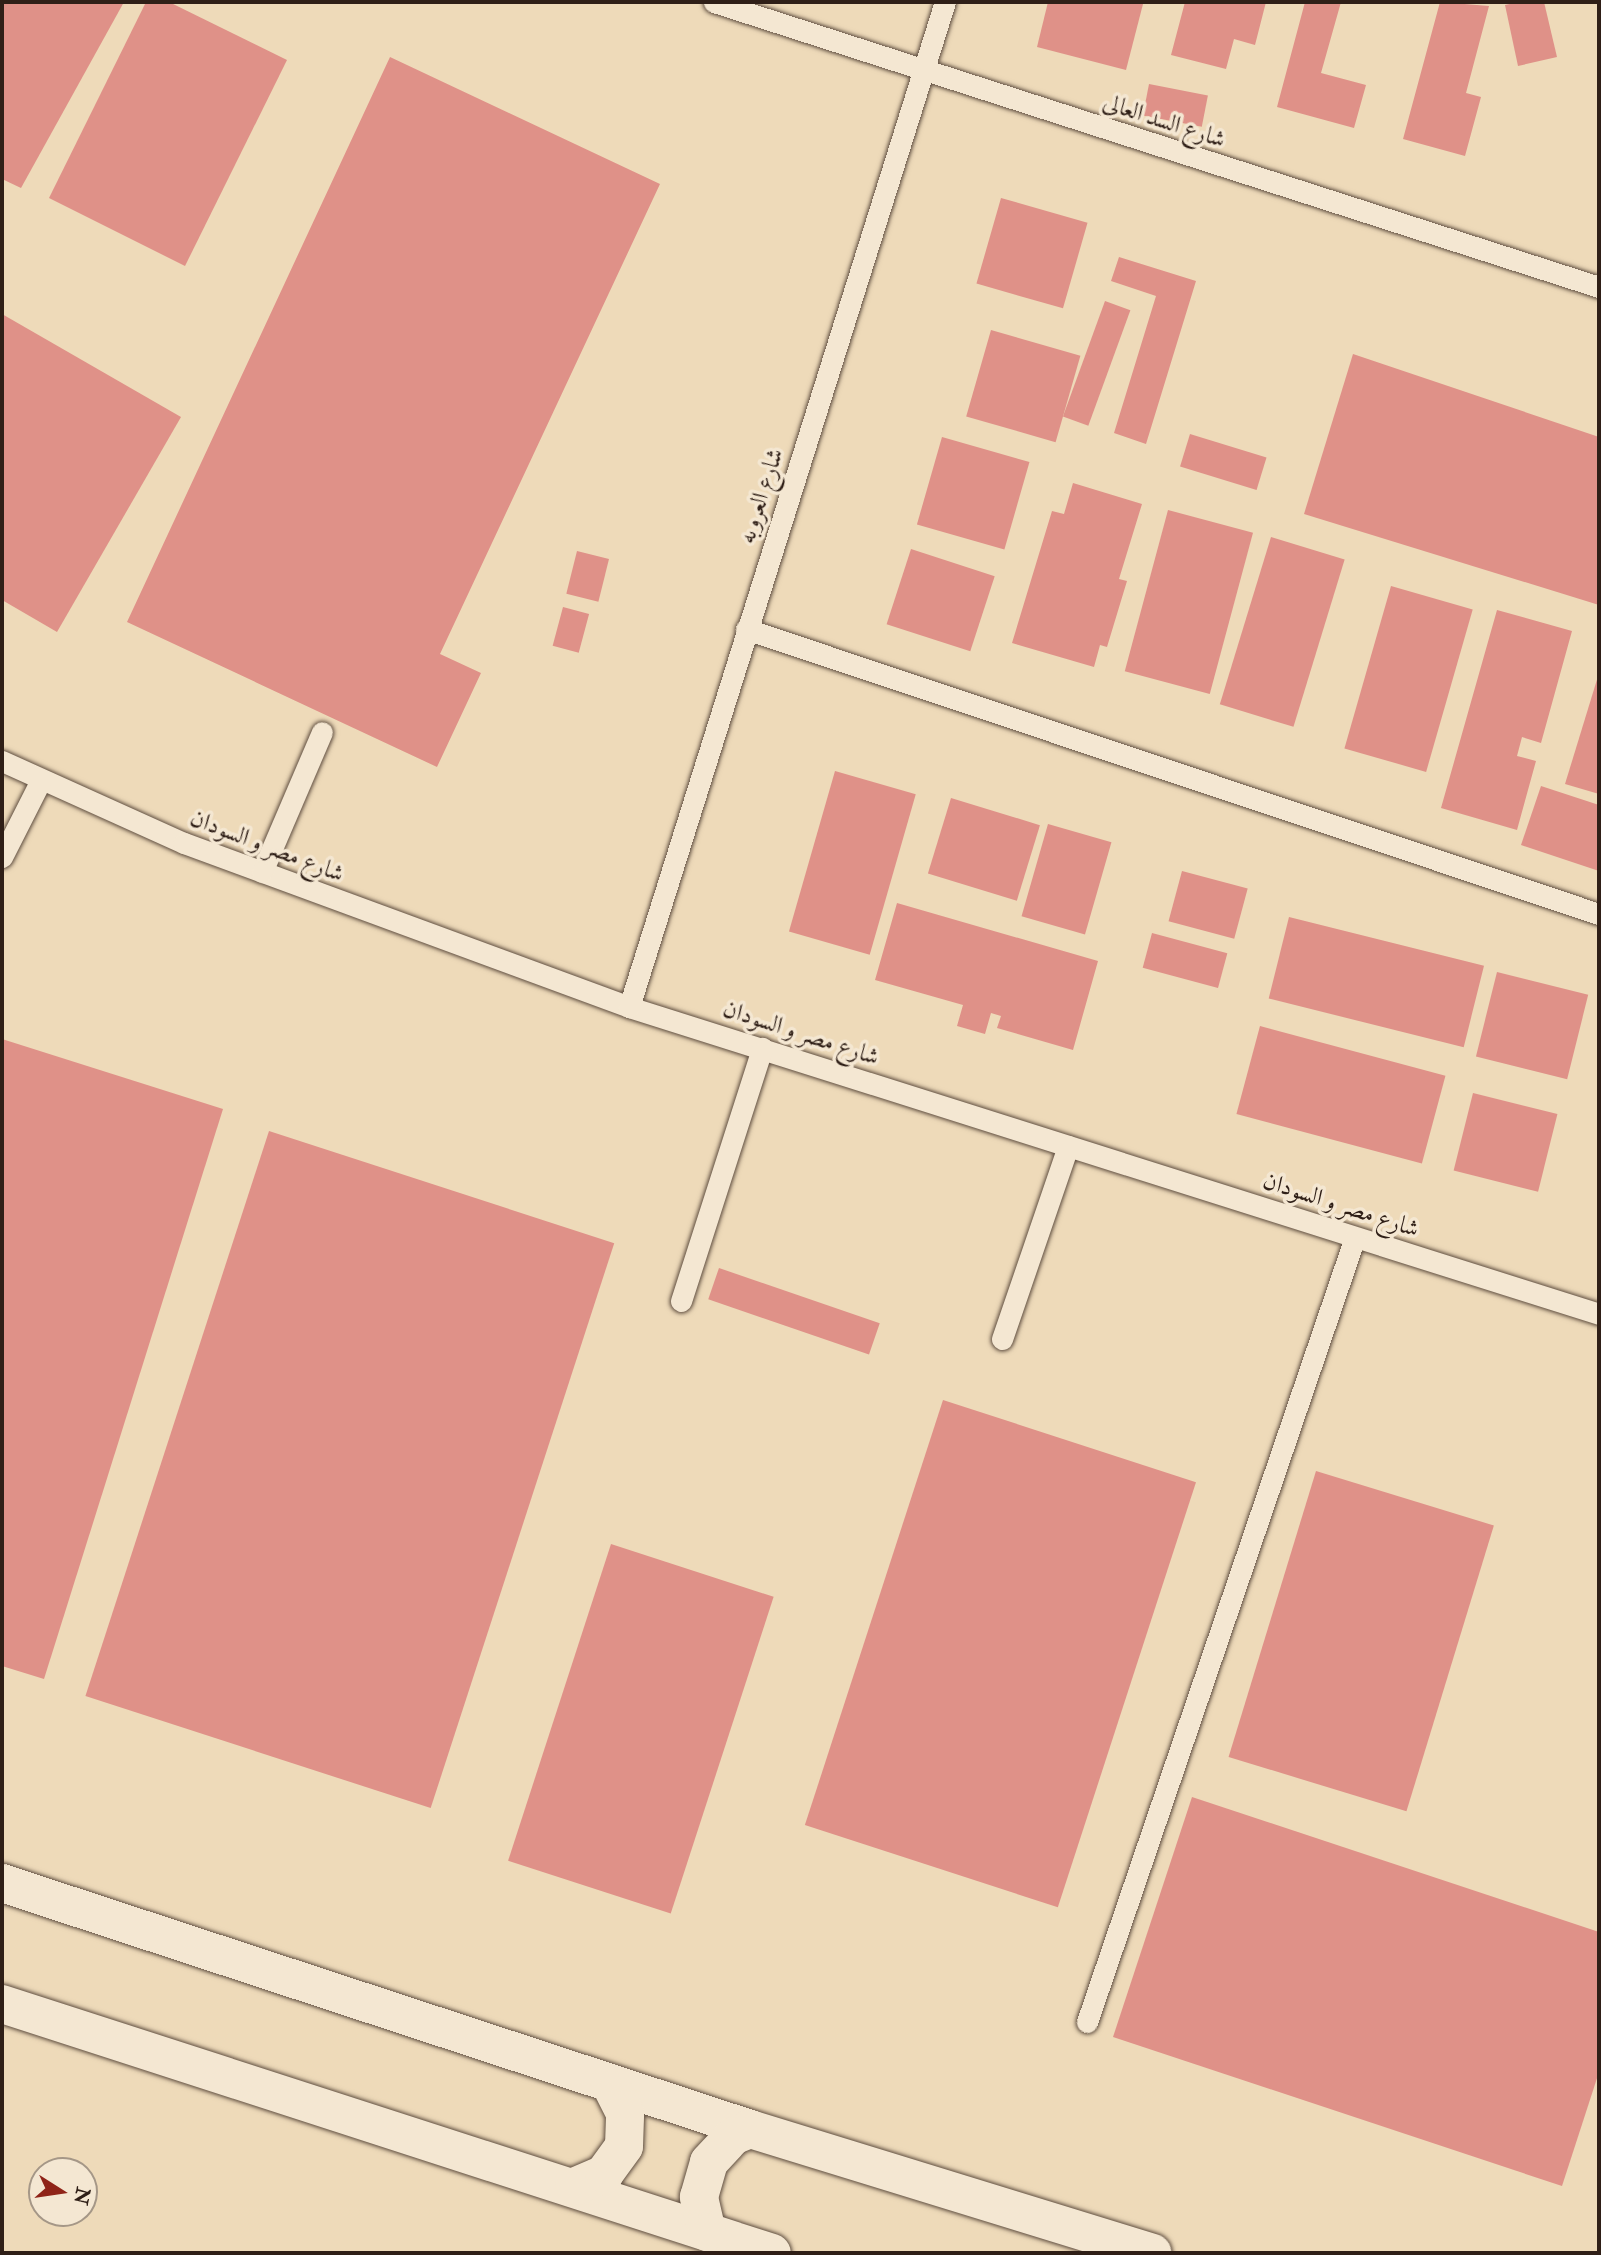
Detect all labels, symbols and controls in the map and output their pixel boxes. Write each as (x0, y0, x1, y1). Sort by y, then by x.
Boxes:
street label: شارع السد العالى (1099, 88, 1229, 154)
street label: شارع العروبه (732, 445, 790, 547)
street label: شارع مصر و السودان (186, 803, 348, 889)
street label: شارع مصر و السودان (719, 994, 883, 1072)
street label: شارع مصر و السودان (1259, 1166, 1423, 1244)
north arrow (28, 2157, 98, 2227)
text: N (68, 2185, 95, 2207)

